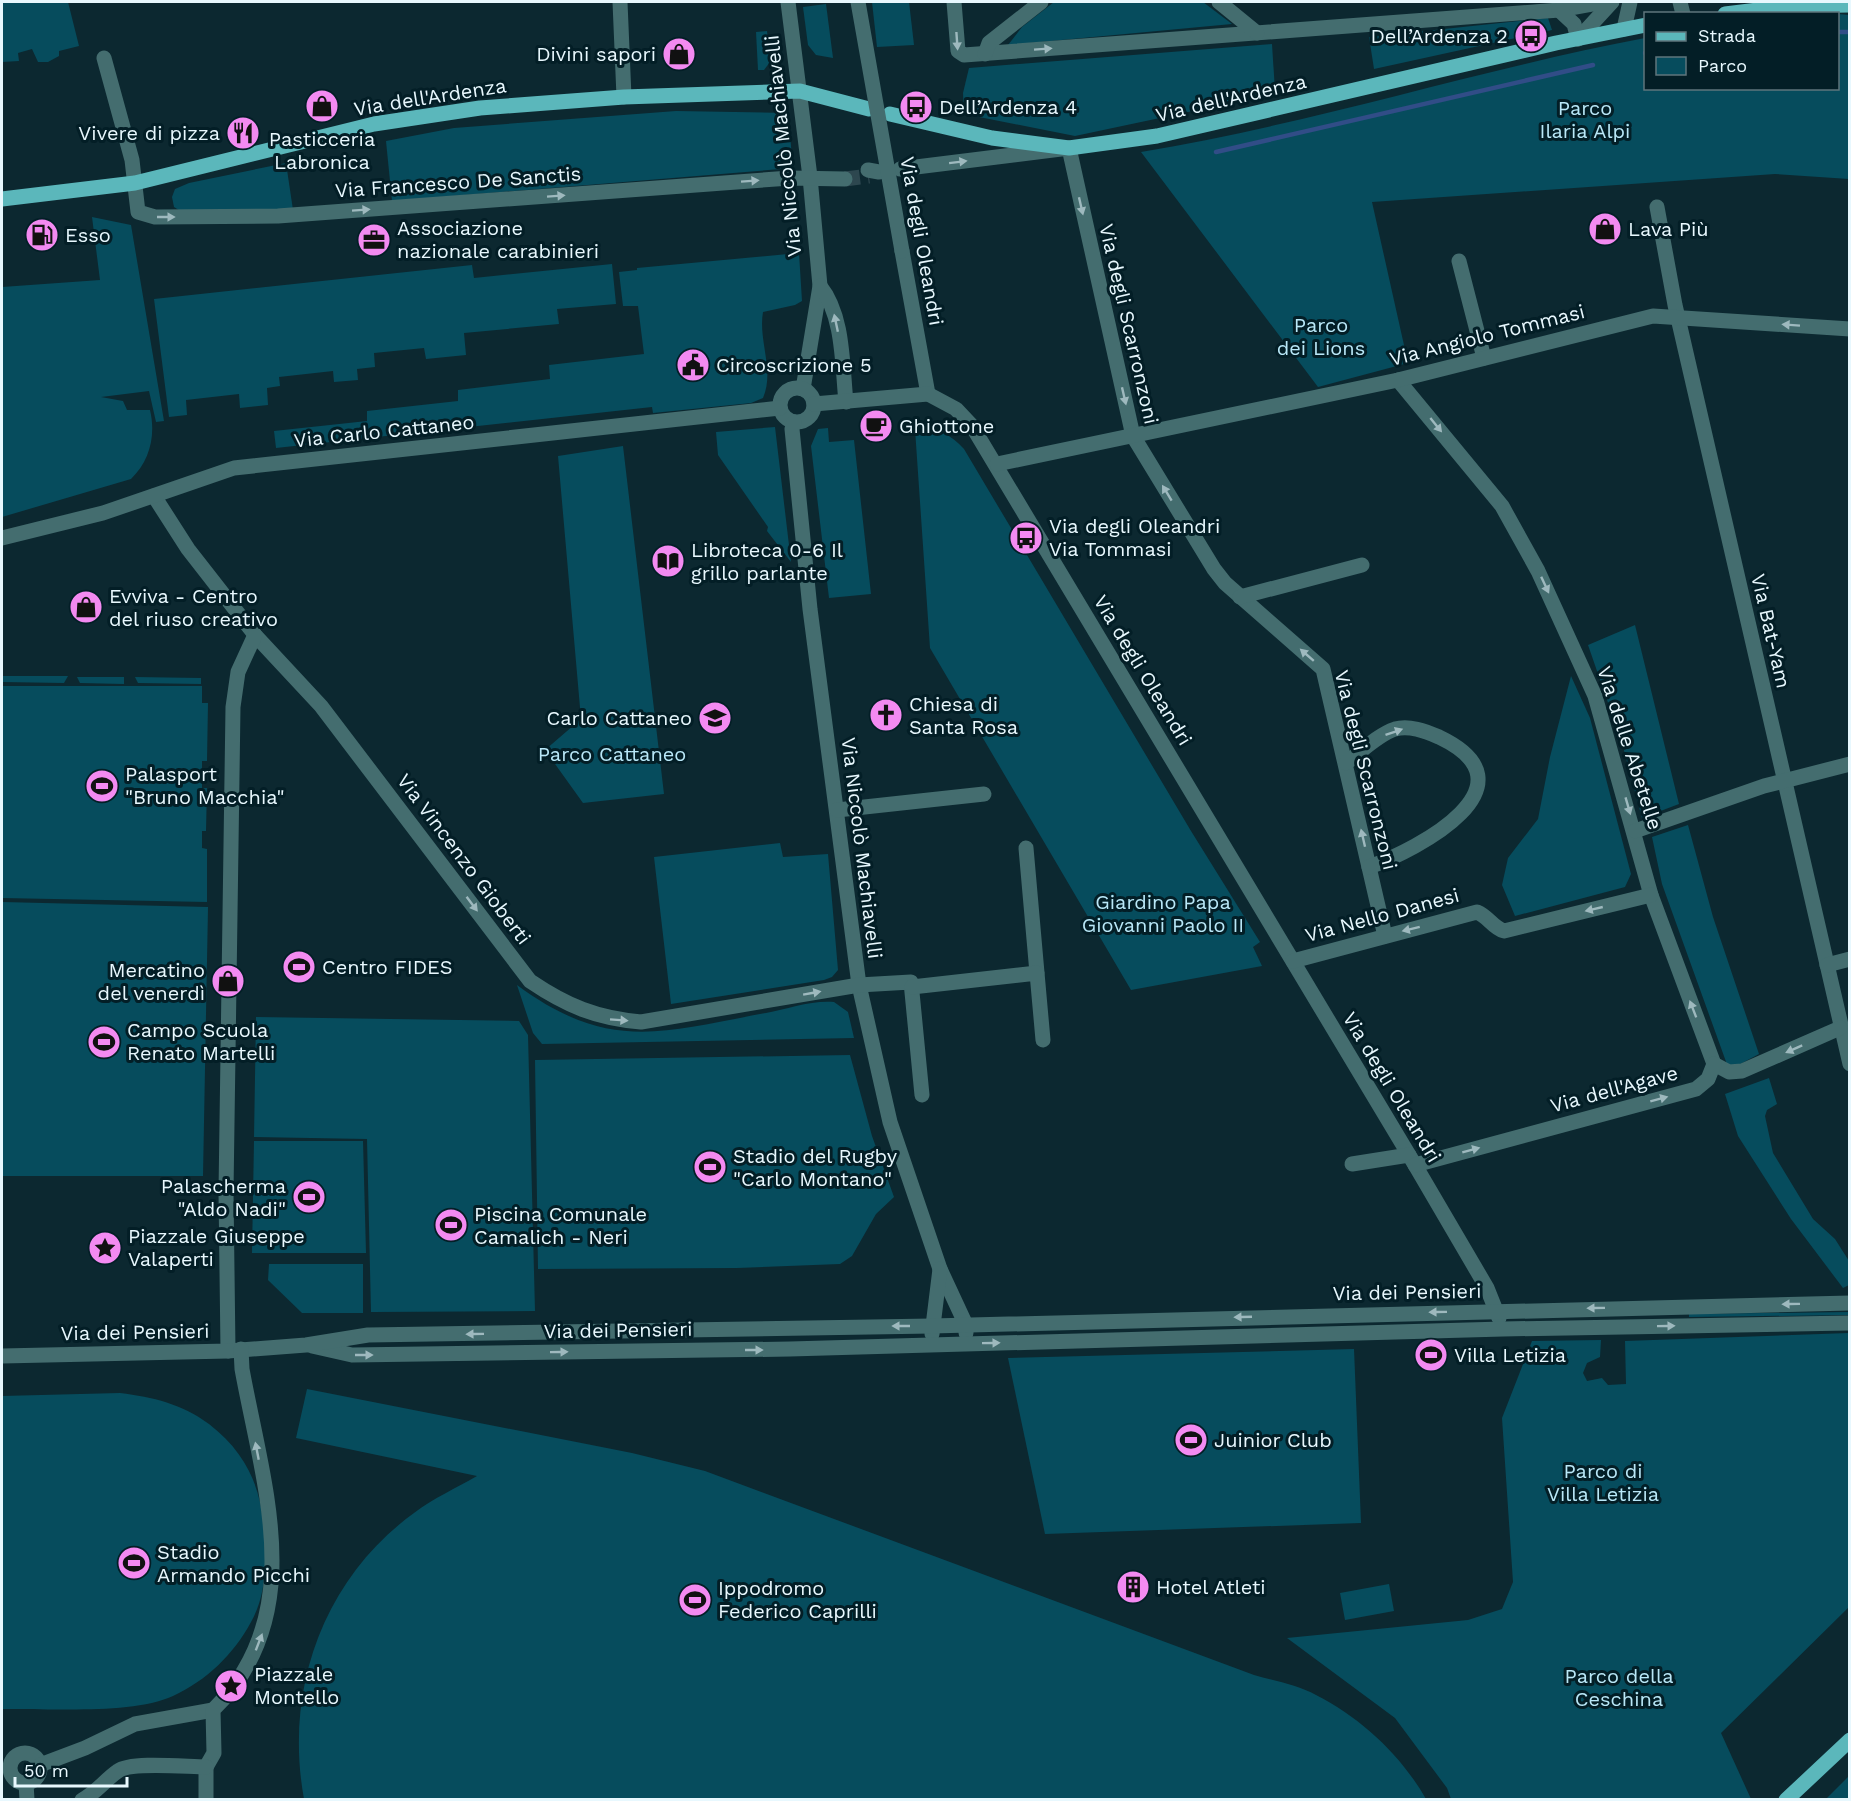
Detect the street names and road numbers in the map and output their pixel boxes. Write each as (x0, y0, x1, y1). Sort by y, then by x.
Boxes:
street label: Via Niccolò Machiavelli (759, 34, 807, 258)
street label: Via dell'Ardenza (1153, 69, 1309, 127)
street label: Via dell'Ardenza (352, 73, 508, 121)
street label: Via degli Oleandri (895, 155, 949, 327)
street label: Via Francesco De Sanctis (334, 161, 582, 203)
street label: Via degli Scarronzoni (1094, 221, 1164, 427)
street label: Via Angiolo Tommasi (1387, 299, 1587, 371)
street label: Via Carlo Cattaneo (293, 410, 475, 452)
street label: Via Bat-Yam (1746, 571, 1796, 691)
street label: Via degli Oleandri (1089, 590, 1197, 750)
street label: Via delle Abetelle (1592, 663, 1668, 833)
street label: Via degli Scarronzoni (1330, 668, 1402, 872)
street label: Via Niccolò Machiavelli (837, 736, 887, 960)
street label: Via Vincenzo Gioberti (392, 769, 536, 949)
street label: Via Nello Danesi (1302, 883, 1462, 947)
street label: Via degli Oleandri (1338, 1007, 1446, 1167)
street label: Via dell'Agave (1548, 1060, 1680, 1118)
street label: Via dei Pensieri (1332, 1279, 1482, 1305)
street label: Via dei Pensieri (543, 1317, 693, 1343)
street label: Via dei Pensieri (60, 1319, 210, 1345)

